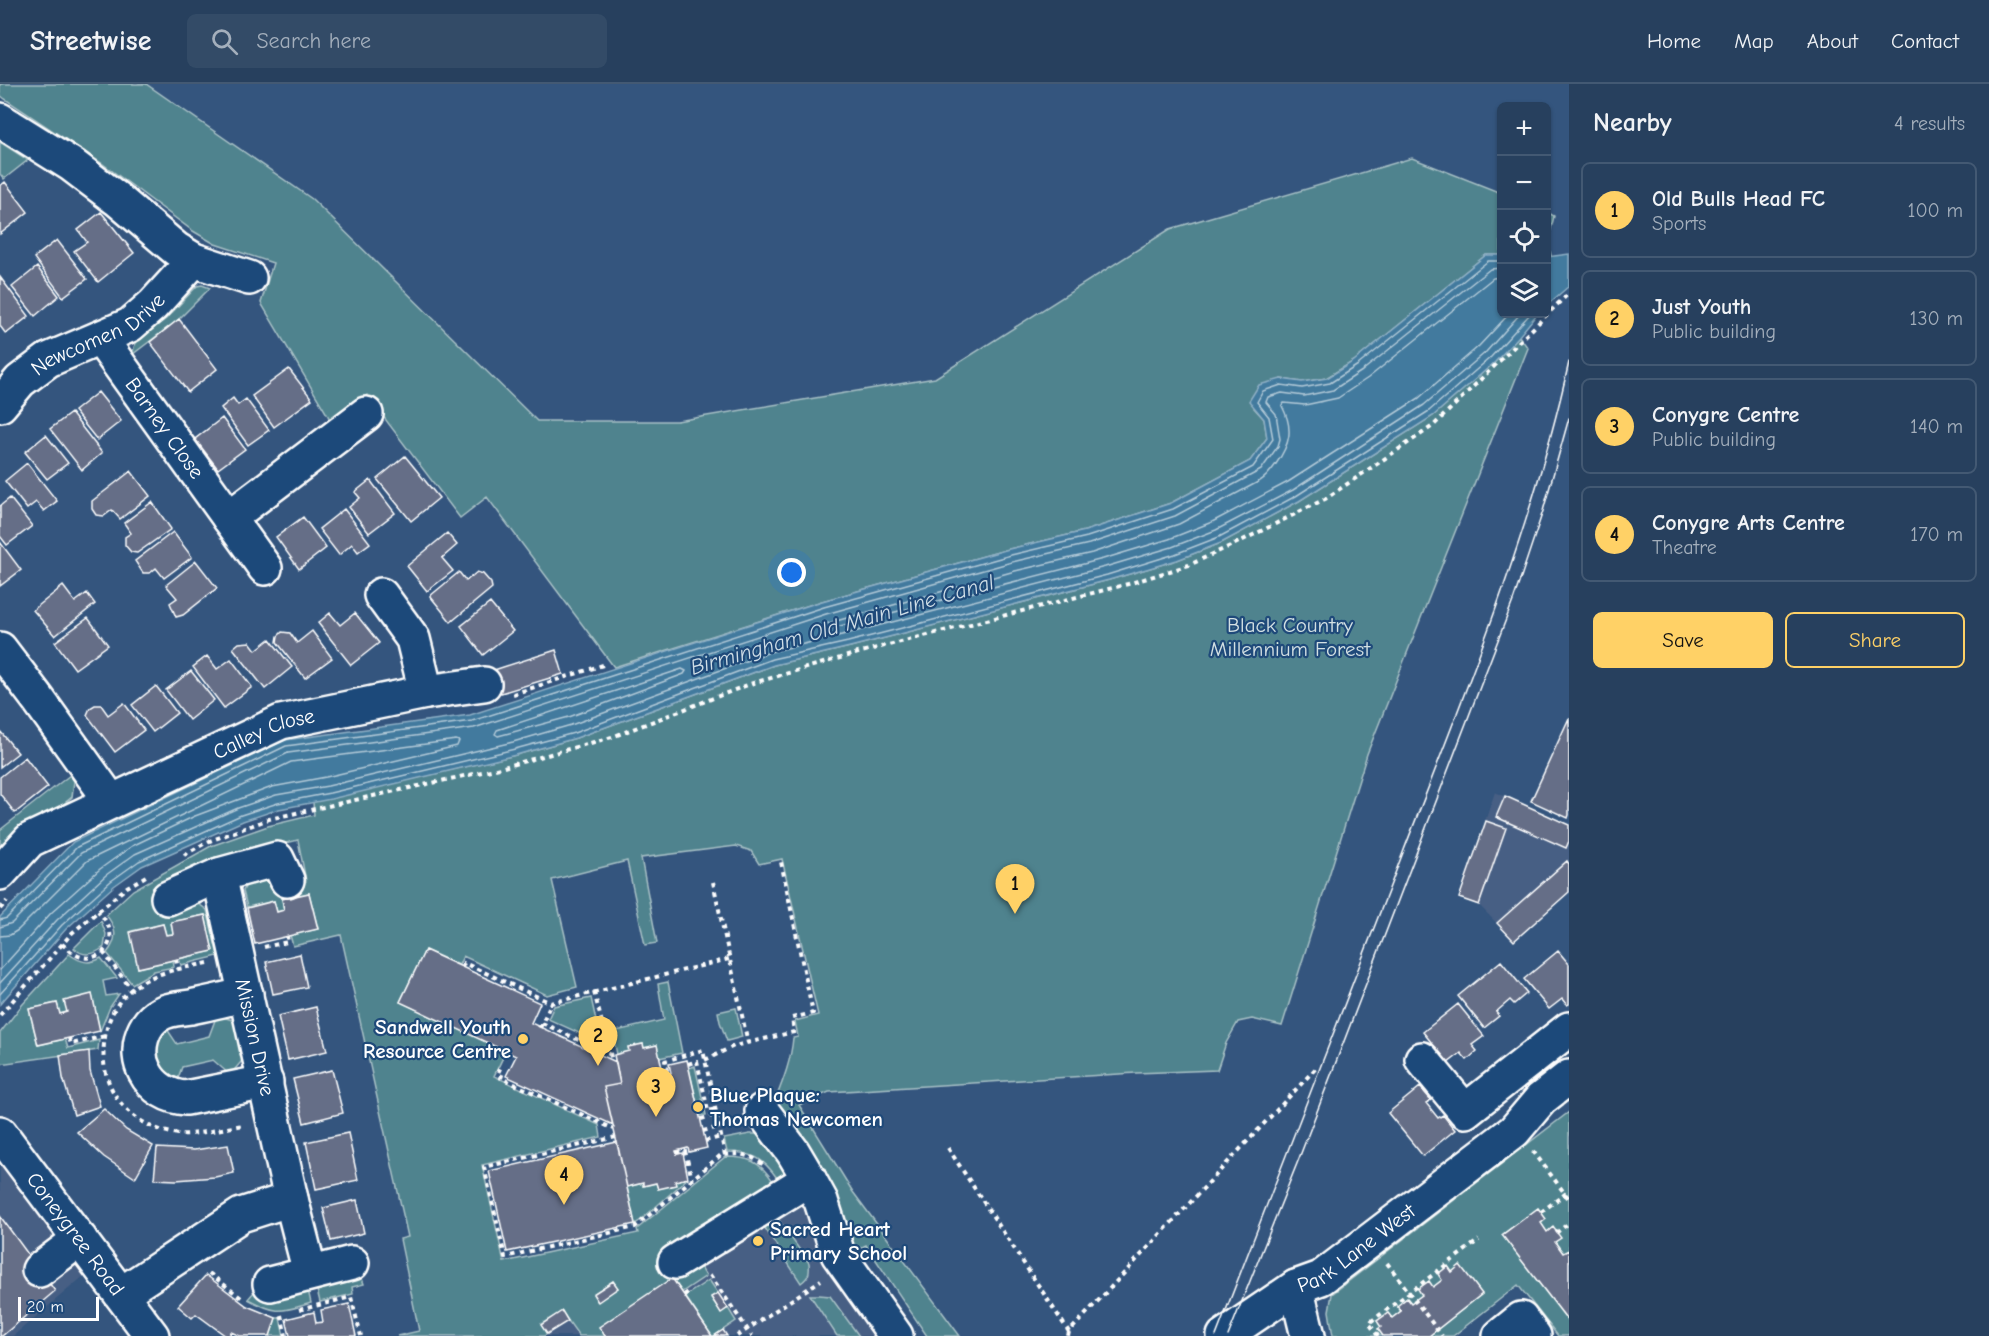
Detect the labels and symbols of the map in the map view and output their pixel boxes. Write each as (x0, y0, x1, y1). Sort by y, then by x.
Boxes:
street label: Newcomen Drive (26, 288, 170, 380)
street label: Barney Close (120, 373, 209, 483)
your location (777, 558, 806, 587)
water label: Birmingham Old Main Line Canal (687, 569, 998, 681)
park label: Black Country Millennium Forest (1210, 613, 1371, 661)
street label: Calley Close (209, 703, 317, 764)
pin: 1 (996, 864, 1034, 914)
street label: Mission Drive (230, 976, 280, 1098)
place label: Sandwell Youth Resource Centre (363, 1015, 511, 1063)
pin: 2 (578, 1016, 618, 1066)
marker: Sandwell Youth Resource Centre (516, 1032, 530, 1046)
pin: 3 (636, 1068, 676, 1117)
place label: Blue Plaque: Thomas Newcomen (710, 1083, 883, 1131)
marker: Blue Plaque: Thomas Newcomen (691, 1100, 705, 1114)
pin: 4 (544, 1156, 584, 1205)
street label: Coneygree Road (22, 1168, 129, 1300)
street label: Park Lane West (1294, 1198, 1421, 1298)
place label: Sacred Heart Primary School (770, 1217, 907, 1265)
marker: Sacred Heart Primary School (751, 1234, 765, 1248)
scale bar (18, 1294, 99, 1322)

